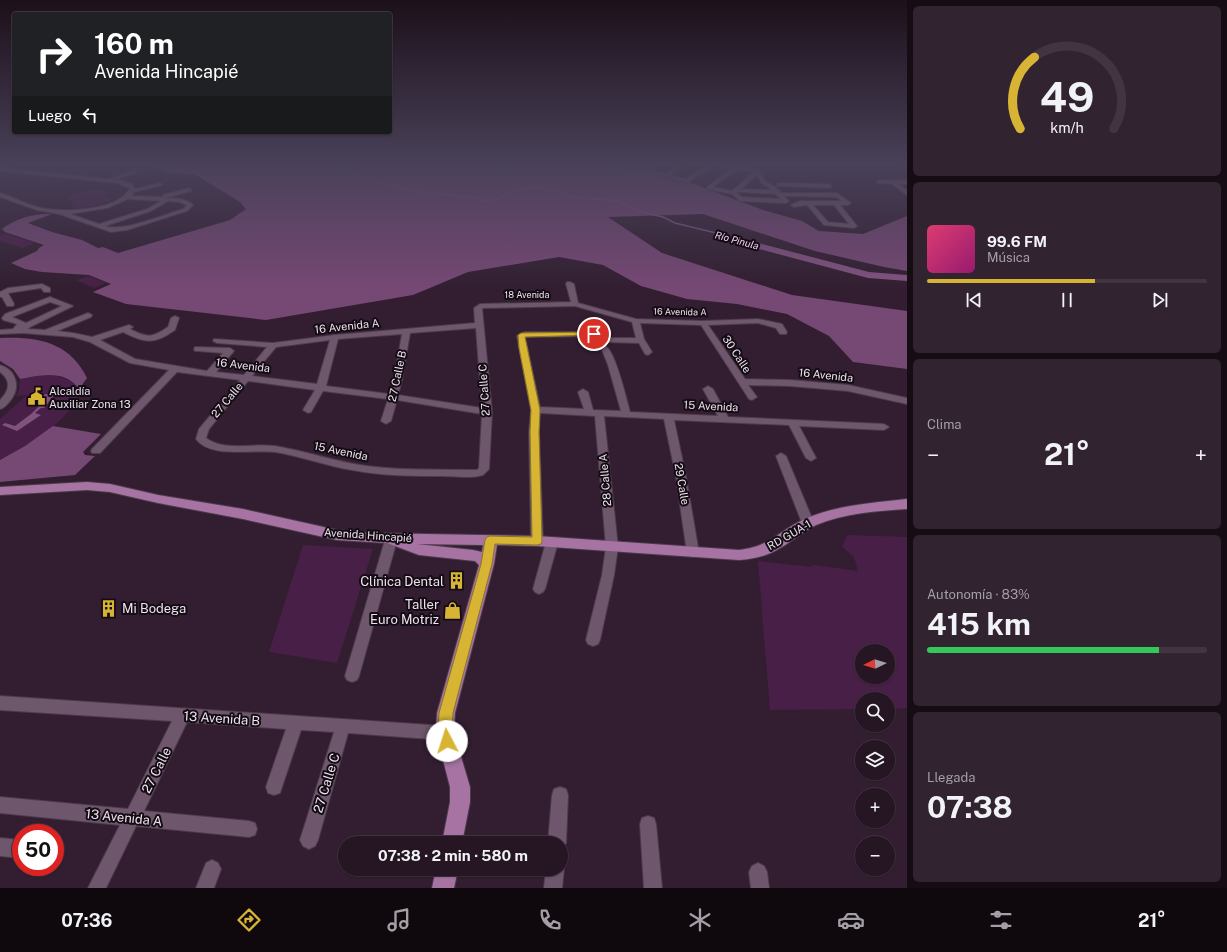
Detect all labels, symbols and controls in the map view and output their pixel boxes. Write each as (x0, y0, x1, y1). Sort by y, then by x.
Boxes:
text: 160 m (94, 27, 174, 60)
icon: right (28, 28, 80, 80)
text: Avenida Hincapié (94, 61, 238, 82)
text: 49 (1040, 72, 1094, 121)
icon: left (79, 104, 101, 126)
text: Luego (28, 107, 71, 124)
text: km/h (1050, 119, 1084, 136)
water label: Río Pinula (714, 228, 760, 252)
text: 99.6 FM (987, 233, 1047, 250)
text: Música (987, 250, 1030, 265)
street label: 18 Avenida (505, 289, 549, 300)
icon: previous (963, 289, 985, 311)
icon: pause (1056, 289, 1078, 311)
icon: next (1149, 289, 1171, 311)
street label: 16 Avenida A (653, 306, 707, 317)
street label: 16 Avenida A (314, 317, 380, 335)
pin (577, 317, 611, 351)
icon: arrive (583, 323, 605, 345)
street label: 30 Calle (720, 333, 754, 375)
street label: 27 Calle B (386, 349, 408, 403)
street label: 16 Avenida (215, 356, 271, 374)
street label: 27 Calle C (476, 364, 492, 416)
street label: 16 Avenida (798, 366, 854, 384)
street label: 27 Calle (209, 380, 245, 420)
place label: Alcaldía Auxiliar Zona 13 (49, 385, 131, 410)
public building icon: Alcaldía Auxiliar Zona 13 (26, 387, 46, 407)
street label: 15 Avenida (683, 399, 739, 413)
text: Clima (927, 417, 962, 432)
text: 21° (1044, 436, 1090, 472)
street label: 15 Avenida (313, 439, 369, 463)
text: − (927, 442, 939, 468)
text: + (1195, 442, 1207, 468)
street label: 28 Calle A (597, 453, 613, 507)
street label: 29 Calle (672, 462, 692, 506)
street label: RD GUA-1 (765, 518, 813, 552)
street label: Avenida Hincapié (324, 526, 412, 544)
building icon: Clínica Dental (447, 571, 467, 591)
place label: Clínica Dental (360, 574, 444, 589)
text: Autonomía · 83% (927, 587, 1030, 602)
place label: Taller Euro Motriz (370, 597, 439, 627)
building icon: Mi Bodega (99, 598, 119, 618)
place label: Mi Bodega (122, 601, 186, 616)
shop icon: Taller Euro Motriz (442, 601, 462, 621)
text: 415 km (927, 606, 1031, 642)
north arrow (855, 644, 895, 684)
map controls (855, 644, 895, 876)
button: search (855, 692, 895, 732)
street label: 13 Avenida B (183, 708, 261, 729)
position arrow (426, 720, 468, 762)
button: layers (855, 740, 895, 780)
street label: 27 Calle (139, 745, 174, 796)
street label: 27 Calle C (310, 751, 343, 815)
text: Llegada (927, 770, 975, 785)
button: + (855, 788, 895, 828)
text: 07:38 (927, 789, 1013, 825)
street label: 13 Avenida A (85, 806, 163, 829)
speed limit sign: 50 (12, 824, 64, 876)
button: − (855, 836, 895, 876)
text: 07:38 · 2 min · 580 m (378, 847, 528, 864)
icon: directions (235, 906, 263, 934)
icon: music (385, 906, 413, 934)
icon: phone (536, 906, 564, 934)
icon: climate (686, 906, 714, 934)
icon: car (837, 906, 865, 934)
icon: filters (987, 906, 1015, 934)
text: 07:36 (61, 910, 112, 931)
text: 21° (1138, 910, 1166, 931)

